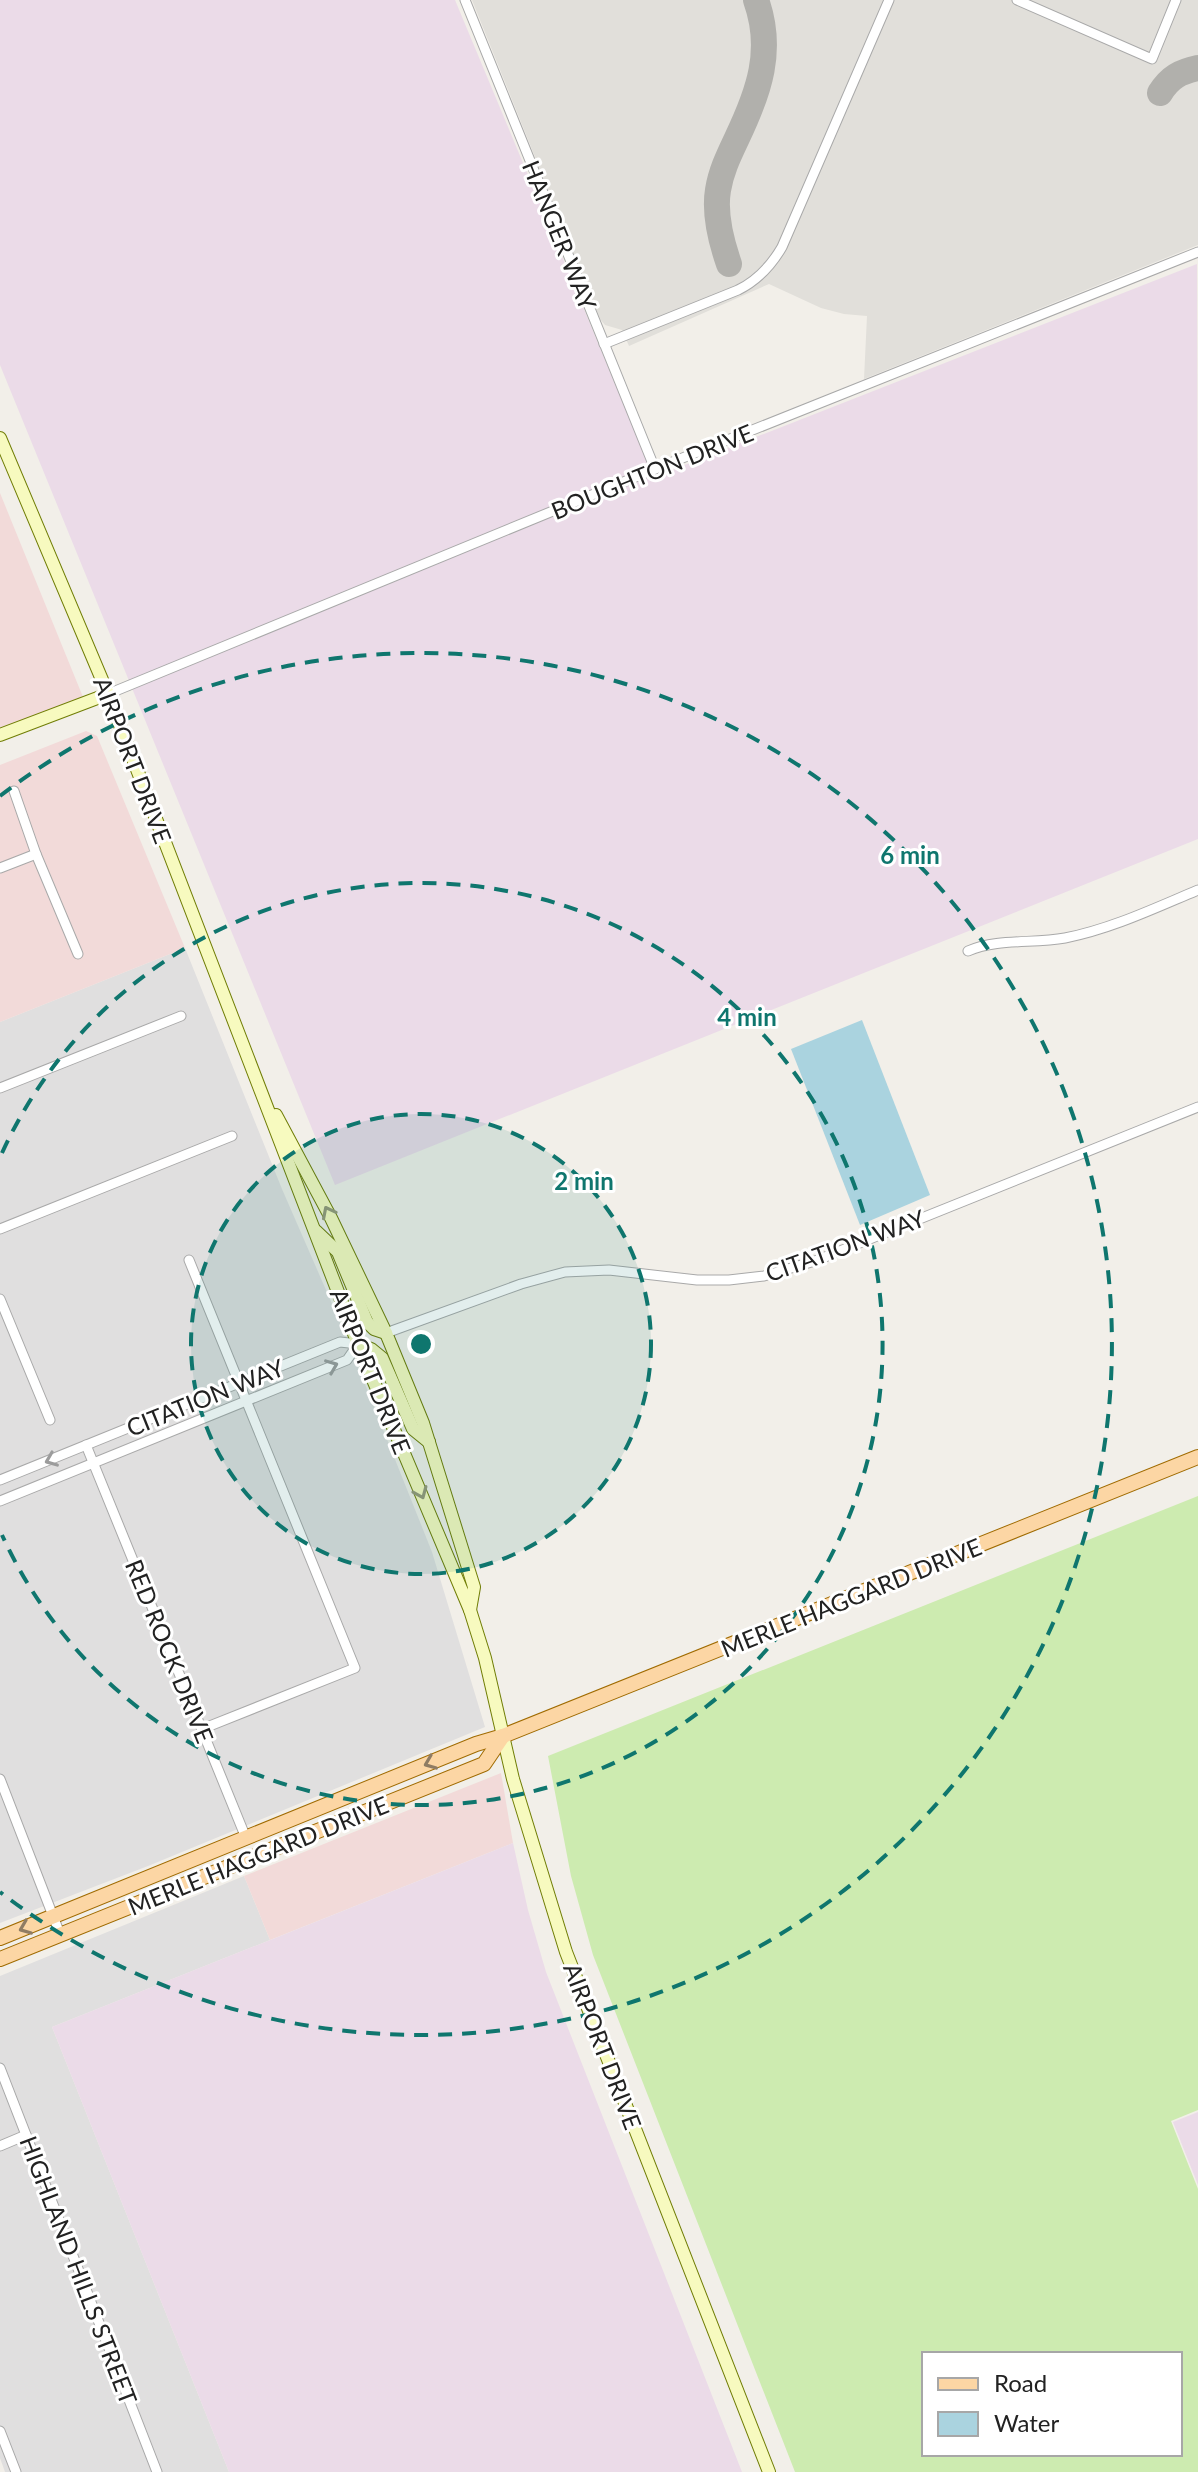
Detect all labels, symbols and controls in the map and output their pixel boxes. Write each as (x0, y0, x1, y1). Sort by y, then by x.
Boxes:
street label: HANGER WAY (517, 156, 603, 314)
street label: BOUGHTON DRIVE (547, 417, 757, 525)
street label: AIRPORT DRIVE (88, 673, 178, 847)
text: 6 min (880, 840, 940, 869)
text: 4 min (717, 1002, 777, 1031)
text: 2 min (554, 1166, 614, 1195)
street label: CITATION WAY (761, 1203, 929, 1287)
one-way arrow (323, 1206, 338, 1221)
street label: AIRPORT DRIVE (325, 1284, 417, 1458)
centre of rings (407, 1330, 435, 1358)
street label: CITATION WAY (122, 1352, 288, 1442)
one-way arrow (324, 1359, 338, 1376)
one-way arrow (45, 1450, 59, 1466)
one-way arrow (411, 1485, 428, 1499)
street label: MERLE HAGGARD DRIVE (717, 1531, 985, 1663)
street label: RED ROCK DRIVE (120, 1555, 220, 1747)
one-way arrow (424, 1753, 438, 1769)
street label: MERLE HAGGARD DRIVE (124, 1789, 392, 1921)
one-way arrow (19, 1919, 33, 1935)
street label: AIRPORT DRIVE (558, 1959, 648, 2133)
street label: HIGHLAND HILLS STREET (14, 2132, 144, 2408)
legend (922, 2352, 1182, 2456)
text: Road (994, 2368, 1047, 2397)
text: Water (994, 2408, 1059, 2437)

